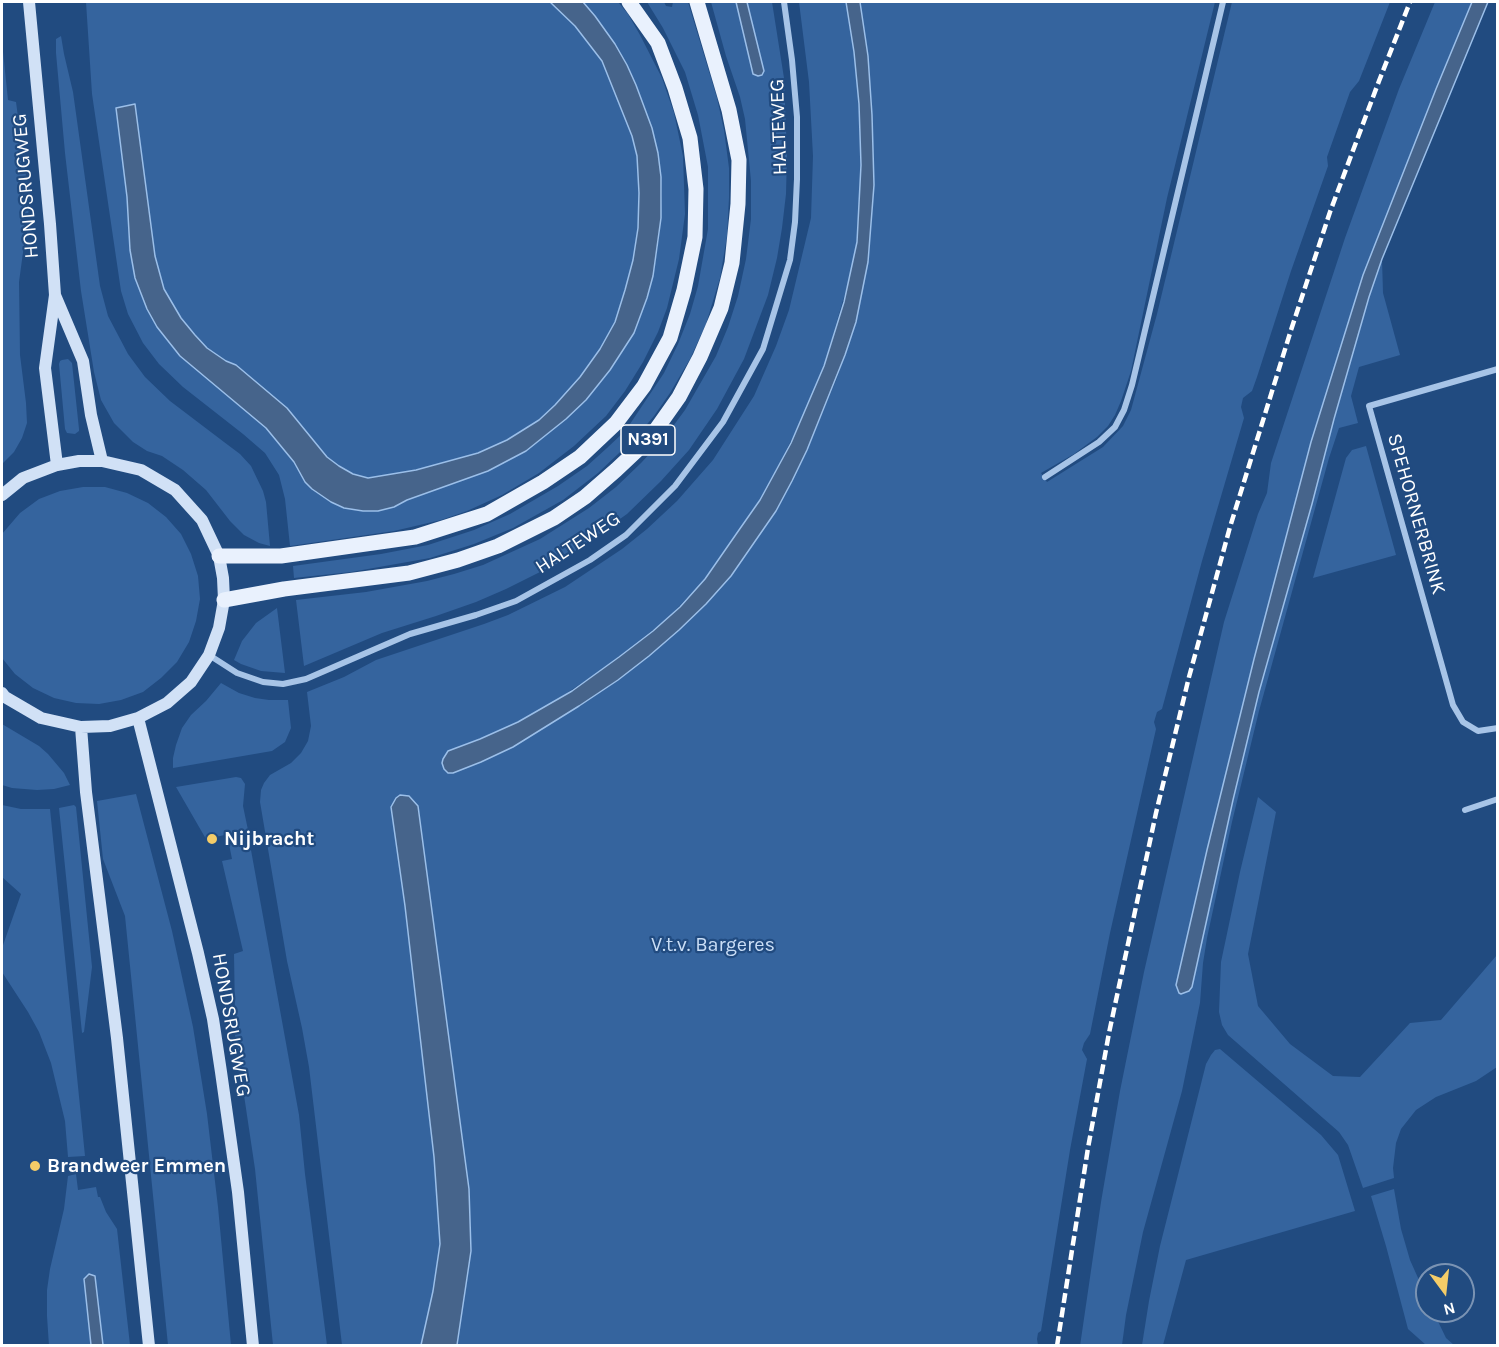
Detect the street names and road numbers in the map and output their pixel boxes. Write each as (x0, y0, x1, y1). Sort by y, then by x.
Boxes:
street label: HALTEWEG (765, 78, 793, 176)
street label: HONDSRUGWEG (8, 113, 44, 259)
road number: N391 (621, 425, 675, 455)
street label: SPEHORNERBRINK (1382, 431, 1450, 597)
street label: HALTEWEG (531, 507, 625, 579)
street label: HONDSRUGWEG (207, 951, 255, 1099)

